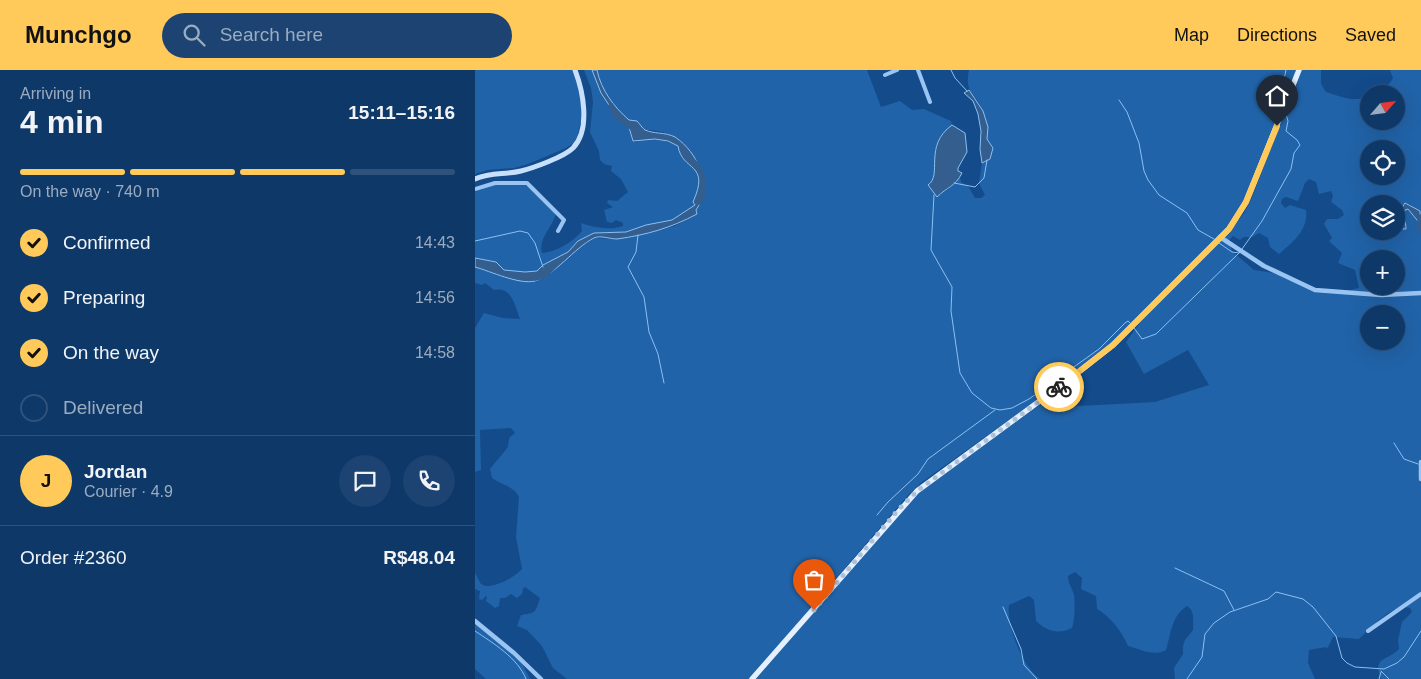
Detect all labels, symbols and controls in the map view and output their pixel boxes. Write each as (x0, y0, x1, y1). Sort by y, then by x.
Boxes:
search box (162, 13, 512, 58)
text: Munchgo (25, 21, 132, 48)
icon: search (180, 21, 208, 49)
text: Search here (220, 24, 323, 45)
text: Map (1174, 25, 1209, 45)
text: Directions (1237, 25, 1317, 45)
text: Saved (1345, 25, 1396, 45)
pin (1256, 75, 1298, 126)
icon: home (1263, 82, 1291, 110)
text: Arriving in (20, 85, 91, 102)
north arrow (1360, 85, 1405, 130)
map controls (1360, 85, 1405, 350)
text: 15:11–15:16 (348, 102, 455, 123)
text: 4 min (20, 104, 104, 140)
button: locate (1360, 140, 1405, 185)
text: On the way · 740 m (20, 183, 160, 200)
button: layers (1360, 195, 1405, 240)
icon: check (20, 229, 48, 257)
text: Confirmed (63, 232, 151, 253)
text: 14:43 (415, 234, 455, 251)
button: + (1360, 250, 1405, 295)
icon: check (20, 284, 48, 312)
text: Preparing (63, 287, 145, 308)
text: 14:56 (415, 289, 455, 306)
button: − (1360, 305, 1405, 350)
icon: check (20, 339, 48, 367)
text: On the way (63, 342, 159, 363)
text: 14:58 (415, 344, 455, 361)
courier (1034, 362, 1084, 412)
icon: bike (1045, 373, 1073, 401)
text: Delivered (63, 397, 143, 418)
button: chat (339, 455, 391, 507)
button: phone (403, 455, 455, 507)
text: Jordan (84, 461, 147, 482)
text: J (41, 470, 51, 491)
text: Courier · 4.9 (84, 483, 173, 500)
text: Order #2360 (20, 547, 127, 568)
text: R$48.04 (383, 547, 455, 568)
pin (793, 559, 835, 610)
icon: bag (800, 566, 828, 594)

